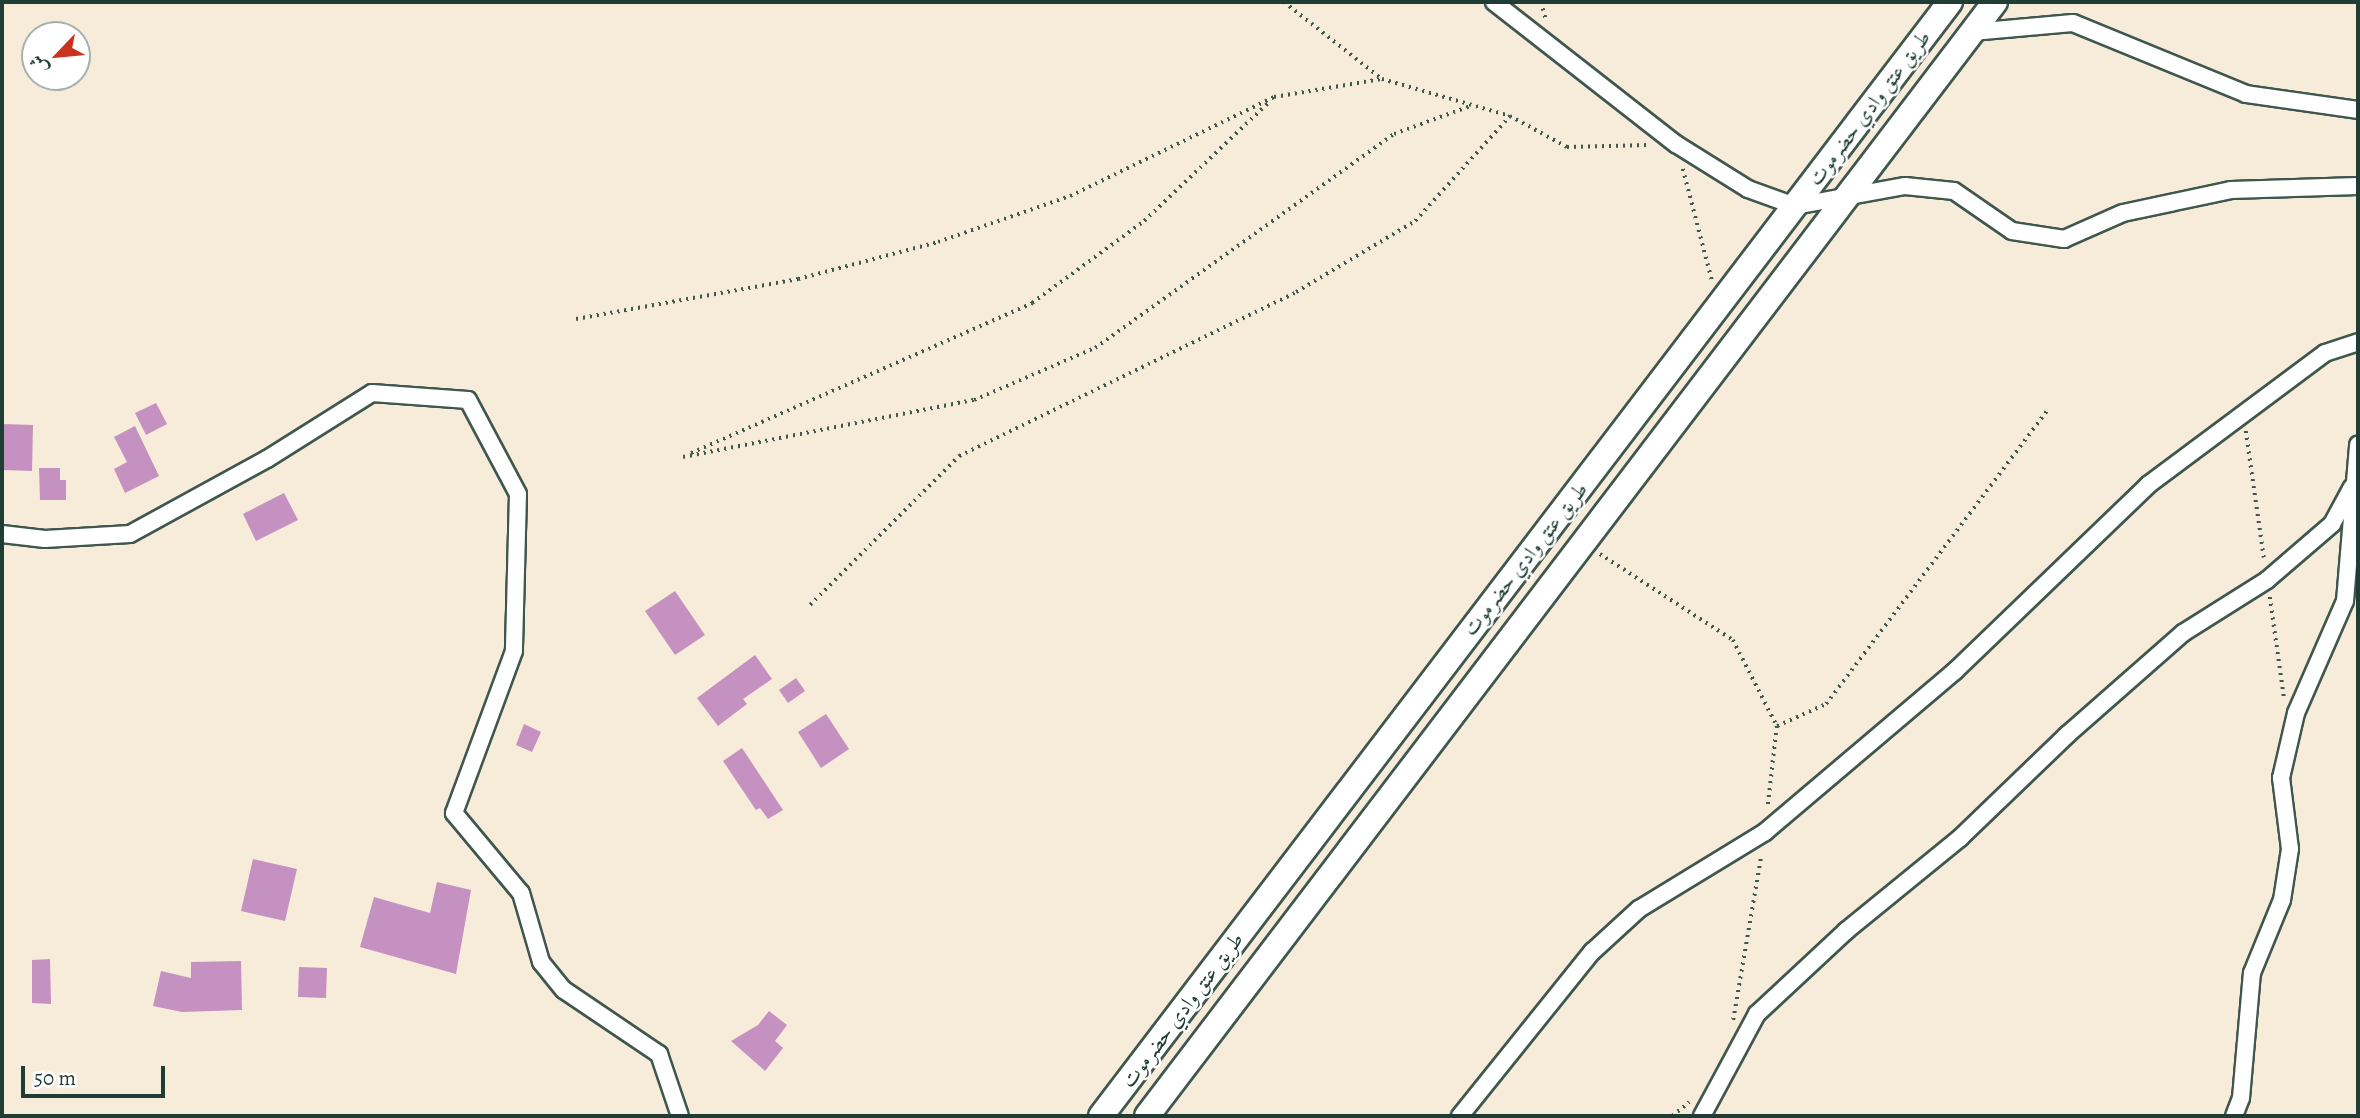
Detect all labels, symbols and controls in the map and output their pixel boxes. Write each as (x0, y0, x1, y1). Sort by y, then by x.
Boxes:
north arrow (21, 21, 91, 91)
street label: طريق عتق وادي حضرموت (1802, 25, 1936, 191)
text: ش (23, 50, 55, 79)
street label: طريق عتق وادي حضرموت (1457, 477, 1593, 641)
street label: طريق عتق وادي حضرموت (1115, 927, 1249, 1093)
scale bar (24, 1052, 168, 1096)
text: 50 m (34, 1064, 76, 1092)

